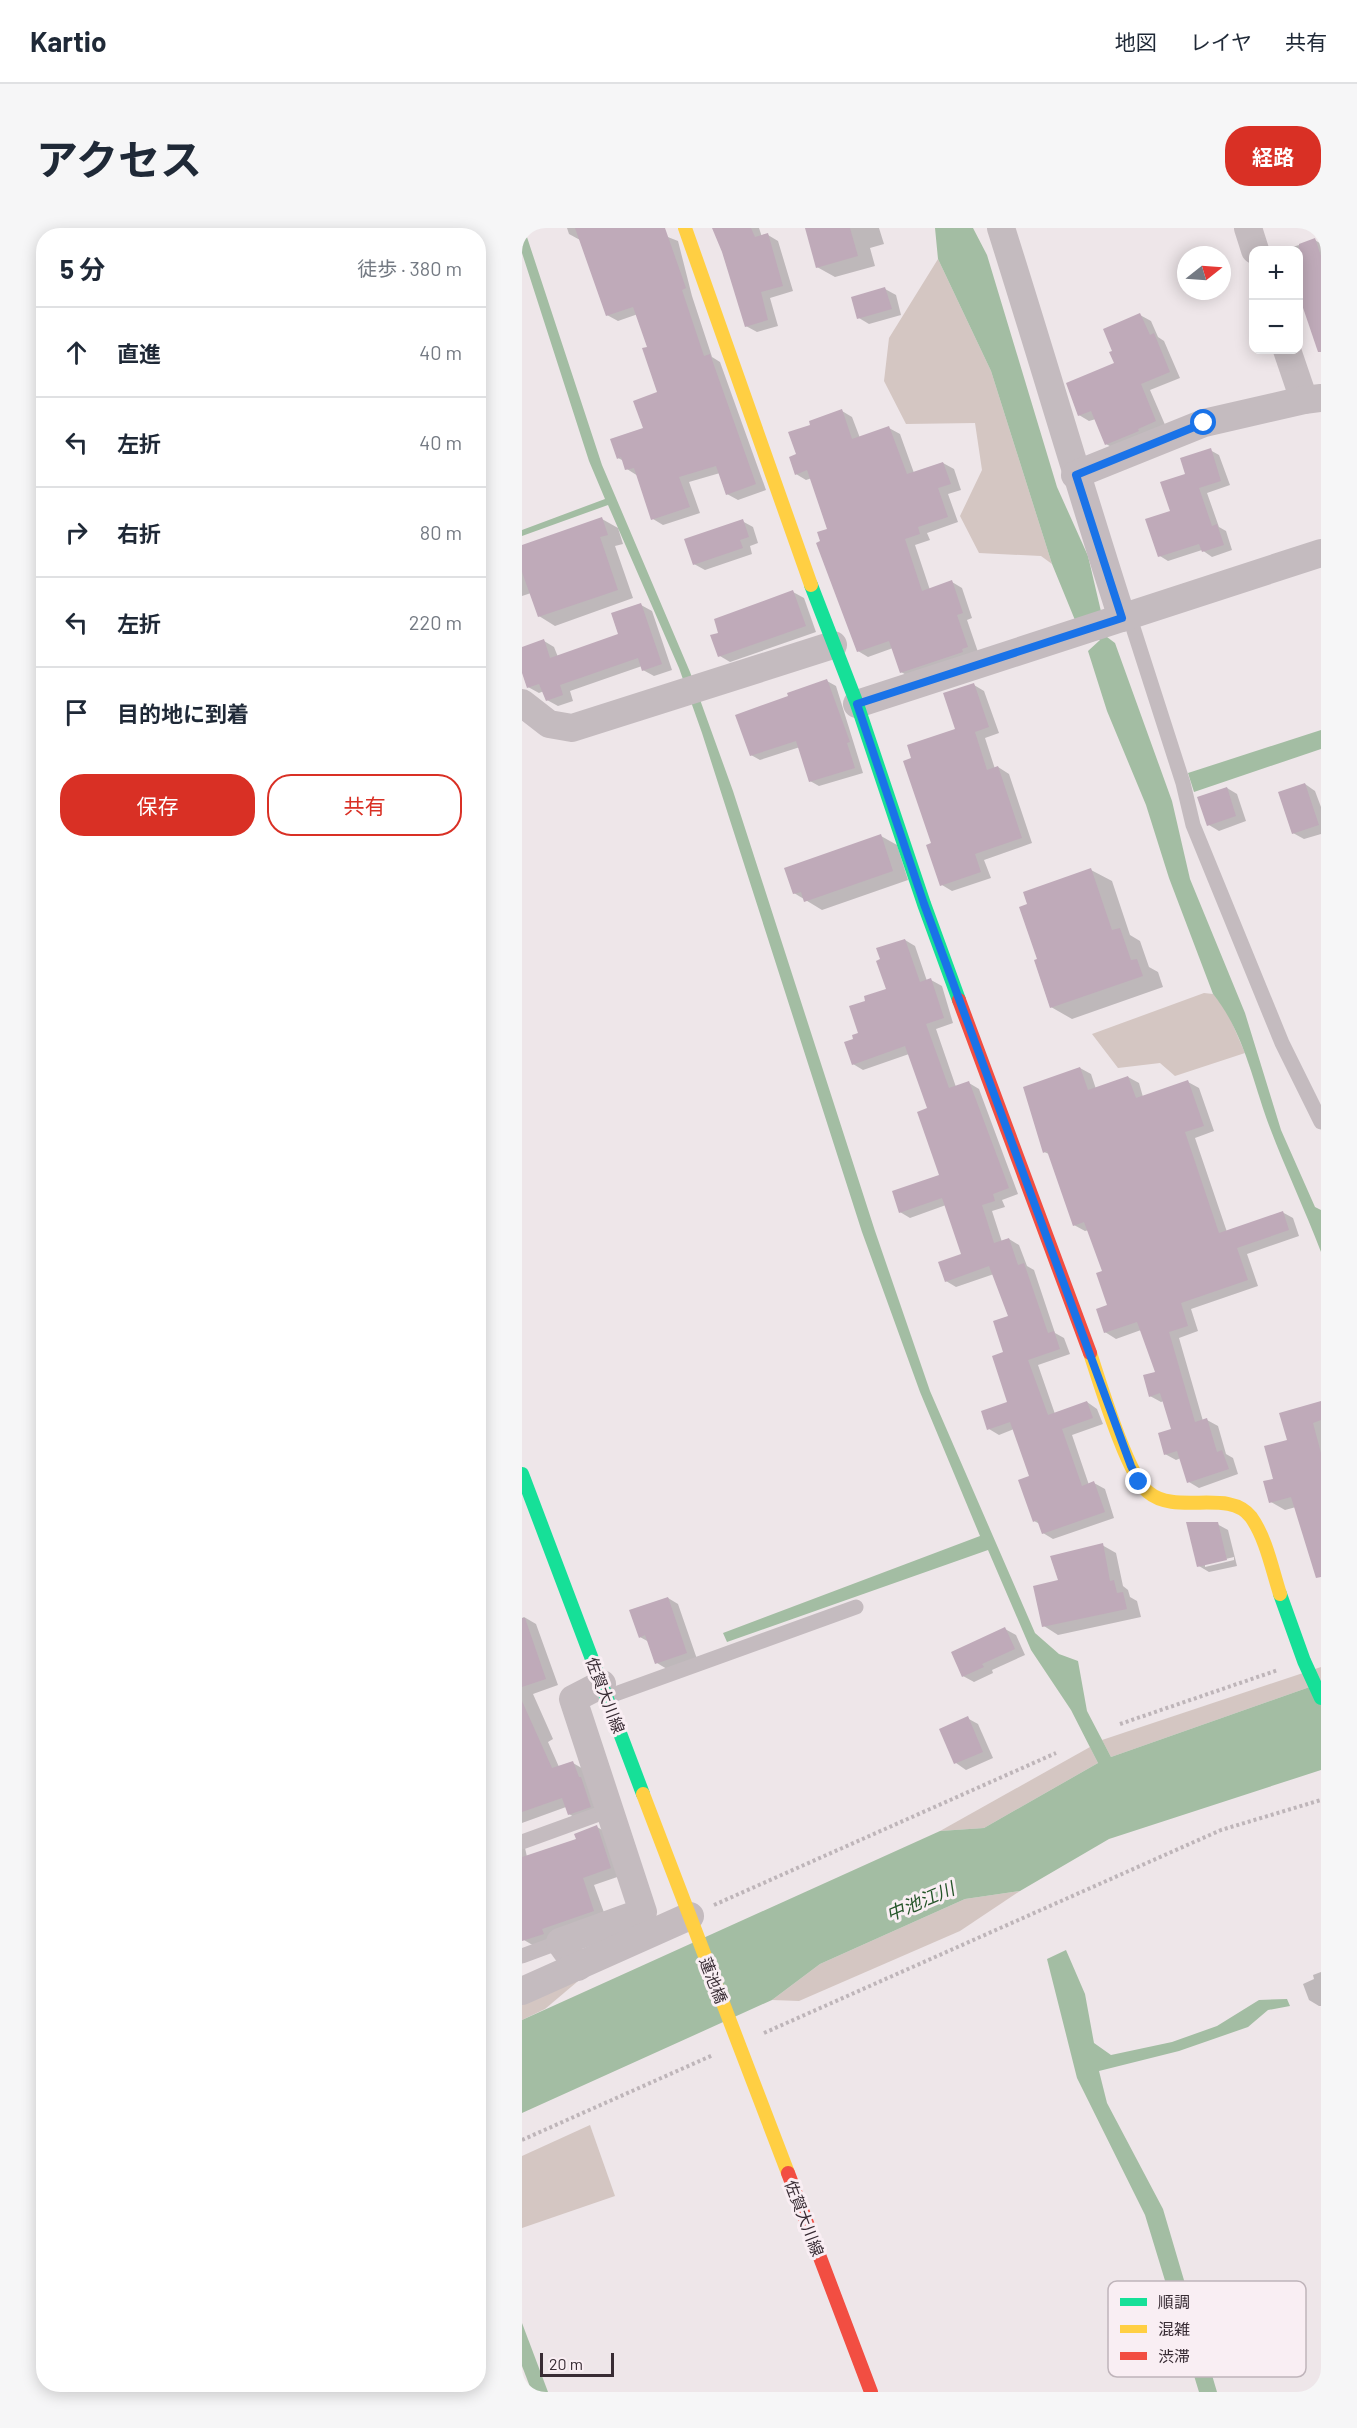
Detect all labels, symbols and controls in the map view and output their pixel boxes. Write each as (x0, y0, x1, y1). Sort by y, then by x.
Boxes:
text: Kartio (30, 24, 107, 58)
text: 地図 (1115, 29, 1157, 54)
text: レイヤ (1190, 29, 1252, 54)
text: 共有 (1285, 29, 1327, 54)
button: 経路 (1225, 126, 1321, 186)
text: アクセス (36, 133, 202, 183)
north arrow (1177, 246, 1231, 300)
map controls (1249, 246, 1303, 354)
button: + (1249, 246, 1303, 300)
text: 5 分 (60, 253, 105, 284)
text: 徒歩 · 380 m (357, 256, 462, 280)
button: − (1249, 300, 1303, 354)
icon: ahead (60, 336, 93, 369)
text: 直進 (117, 340, 161, 366)
text: 40 m (419, 340, 462, 364)
route start (1190, 409, 1216, 435)
icon: left (60, 426, 93, 459)
text: 左折 (117, 430, 161, 456)
text: 40 m (419, 430, 462, 454)
icon: right (60, 516, 93, 549)
text: 右折 (117, 520, 161, 546)
text: 80 m (420, 520, 462, 544)
icon: left (60, 606, 93, 639)
text: 左折 (117, 610, 161, 636)
text: 220 m (409, 610, 462, 634)
icon: arrive (60, 696, 93, 729)
text: 目的地に到着 (117, 700, 249, 726)
button: 保存 (60, 774, 255, 836)
button: 共有 (267, 774, 462, 836)
route end (1125, 1468, 1151, 1494)
street label: 佐賀大川線 (583, 1654, 629, 1736)
water label: 中池江川 (883, 1876, 959, 1925)
street label: 蓮池橋 (697, 1954, 731, 2006)
street label: 佐賀大川線 (782, 2177, 828, 2259)
legend (1108, 2281, 1306, 2377)
text: 順調 (1158, 2292, 1190, 2311)
text: 混雑 (1158, 2319, 1190, 2338)
text: 渋滞 (1158, 2346, 1190, 2365)
scale bar (540, 2350, 614, 2378)
text: 20 m (549, 2354, 583, 2373)

